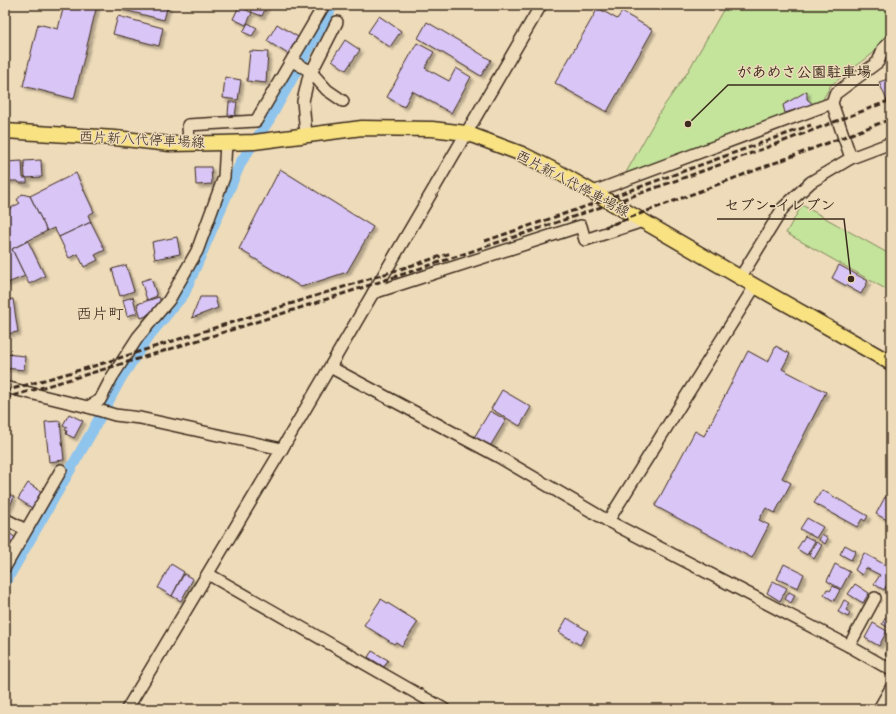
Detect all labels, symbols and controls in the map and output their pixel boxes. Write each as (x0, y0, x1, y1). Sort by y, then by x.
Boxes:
callout: があめさ公園駐車場 (728, 58, 879, 85)
text: があめさ公園駐車場 (736, 63, 872, 81)
street label: 西片新八代停車場線 (79, 128, 205, 151)
street label: 西片新八代停車場線 (513, 146, 632, 221)
callout: セブン-イレブン (717, 192, 844, 219)
text: セブン-イレブン (724, 196, 836, 214)
district label: 西片町 (76, 304, 124, 323)

